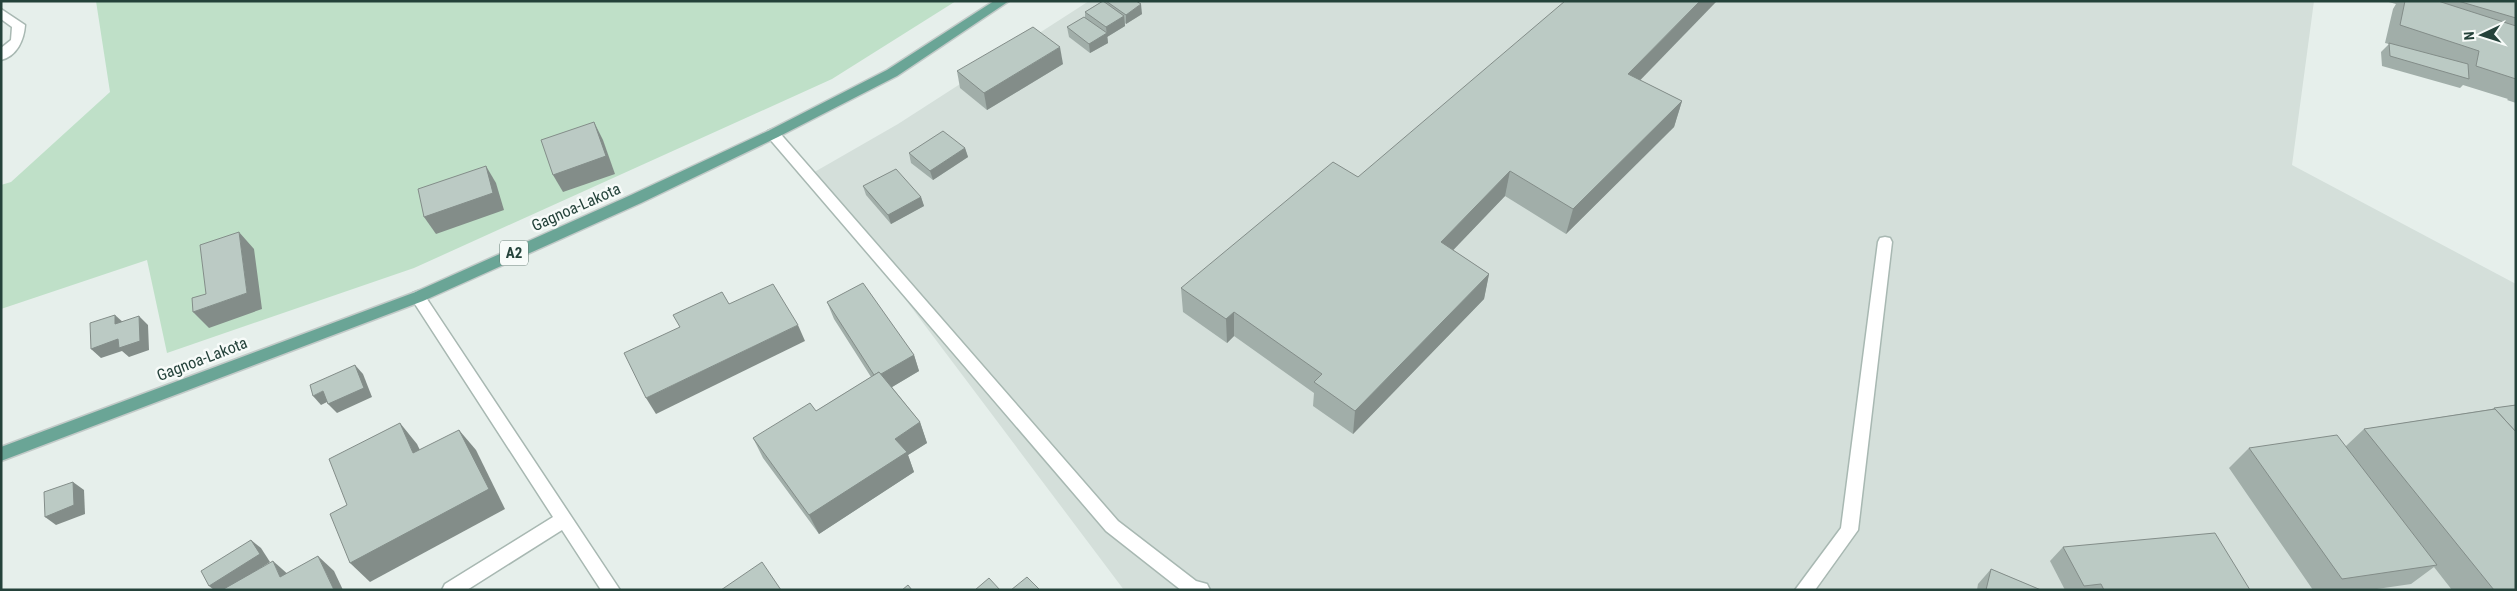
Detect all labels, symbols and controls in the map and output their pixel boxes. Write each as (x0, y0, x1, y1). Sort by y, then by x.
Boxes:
north arrow (2457, 10, 2507, 60)
text: N (2461, 31, 2477, 41)
street label: Gagnoa-Lakota (529, 179, 623, 235)
road number: A2 (500, 240, 528, 266)
street label: Gagnoa-Lakota (154, 333, 250, 385)

